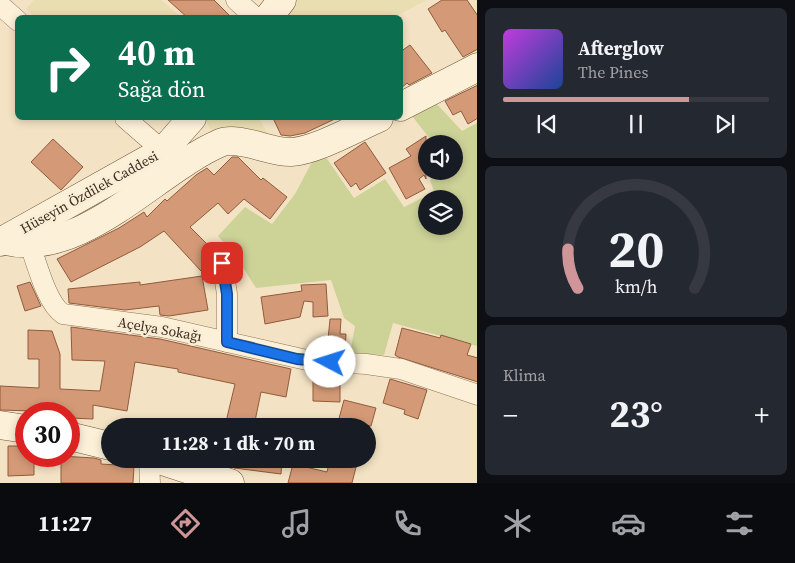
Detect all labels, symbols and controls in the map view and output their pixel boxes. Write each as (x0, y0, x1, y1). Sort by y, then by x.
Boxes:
text: 40 m (118, 29, 195, 77)
icon: right (35, 35, 100, 100)
text: Afterglow (578, 35, 664, 61)
text: The Pines (578, 61, 648, 83)
text: Sağa dön (118, 74, 205, 104)
icon: previous (533, 110, 561, 138)
icon: pause (622, 110, 650, 138)
icon: next (711, 110, 739, 138)
map controls (418, 135, 463, 235)
button: sound (418, 135, 463, 180)
street label: Hüseyin Özdilek Caddesi (16, 146, 162, 238)
button: layers (418, 190, 463, 235)
text: 20 (608, 213, 664, 284)
pin (201, 242, 243, 284)
icon: arrive (208, 249, 236, 277)
text: km/h (615, 274, 658, 299)
street label: Açelya Sokağı (116, 312, 204, 346)
position arrow (303, 335, 355, 387)
text: Klima (503, 364, 546, 386)
text: 23° (609, 388, 663, 440)
text: − (503, 396, 518, 434)
text: + (754, 396, 769, 434)
speed limit sign: 30 (15, 402, 80, 467)
text: 11:28 · 1 dk · 70 m (162, 430, 315, 456)
icon: directions (168, 506, 203, 541)
icon: music (279, 506, 314, 541)
icon: phone (390, 506, 425, 541)
icon: climate (500, 506, 535, 541)
icon: car (611, 506, 646, 541)
icon: filters (722, 506, 757, 541)
text: 11:27 (38, 508, 92, 538)

